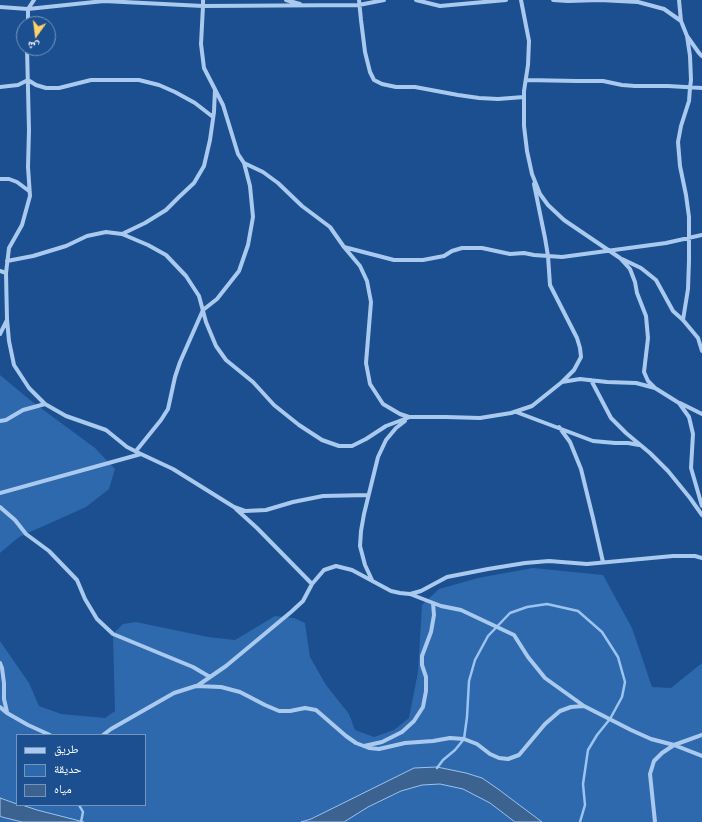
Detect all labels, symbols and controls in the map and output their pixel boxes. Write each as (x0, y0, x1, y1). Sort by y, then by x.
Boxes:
north arrow (16, 16, 56, 56)
text: ش (26, 39, 40, 55)
legend (16, 734, 146, 806)
text: طريق (54, 741, 79, 755)
text: حديقة (54, 761, 82, 775)
text: مياه (54, 781, 72, 795)

